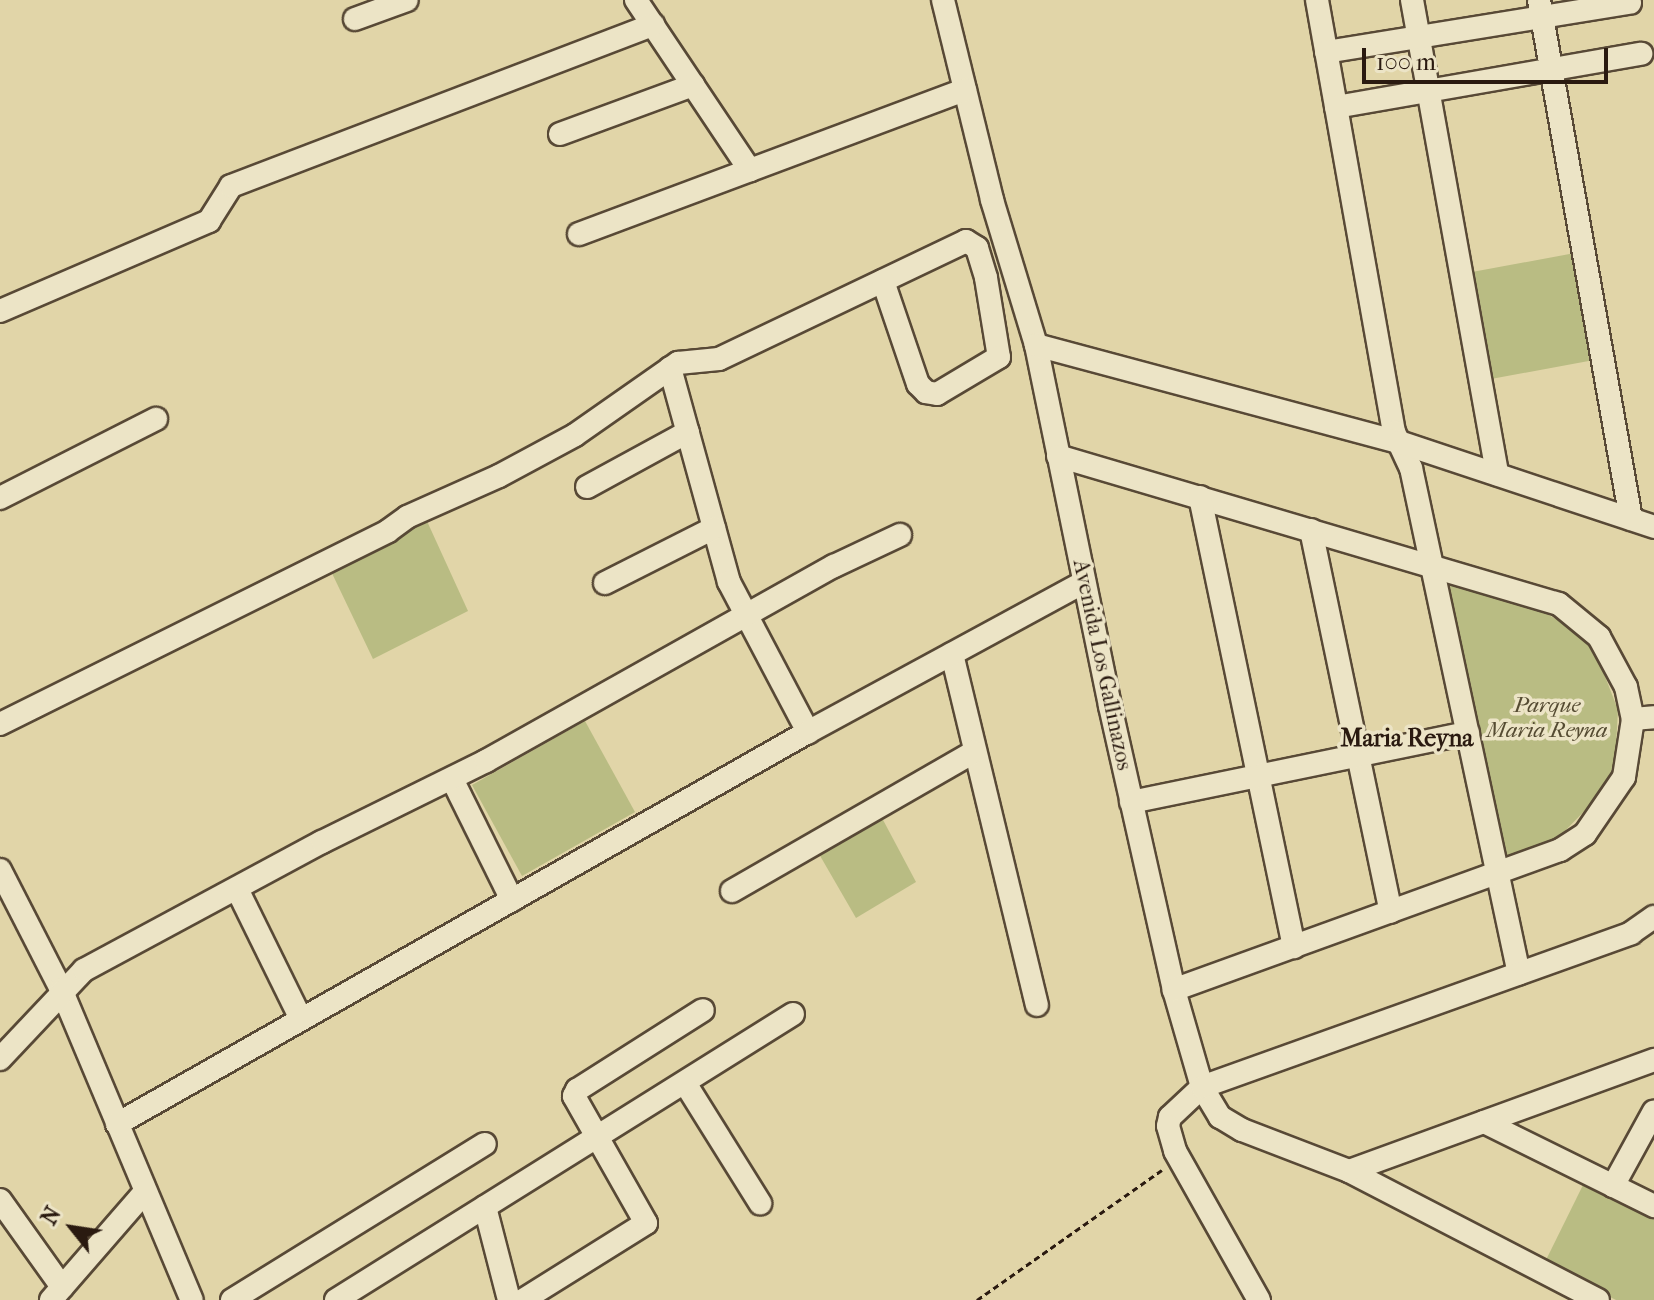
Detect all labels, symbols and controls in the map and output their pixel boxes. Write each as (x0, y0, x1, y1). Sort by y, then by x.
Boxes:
scale bar (1366, 32, 1612, 82)
text: 100 m (1376, 48, 1436, 76)
street label: Avenida Los Gallinazos (1067, 557, 1137, 773)
park label: Parque Maria Reyna (1487, 692, 1607, 744)
district label: Maria Reyna (1341, 725, 1473, 753)
north arrow (32, 1188, 112, 1268)
text: N (36, 1202, 67, 1230)

